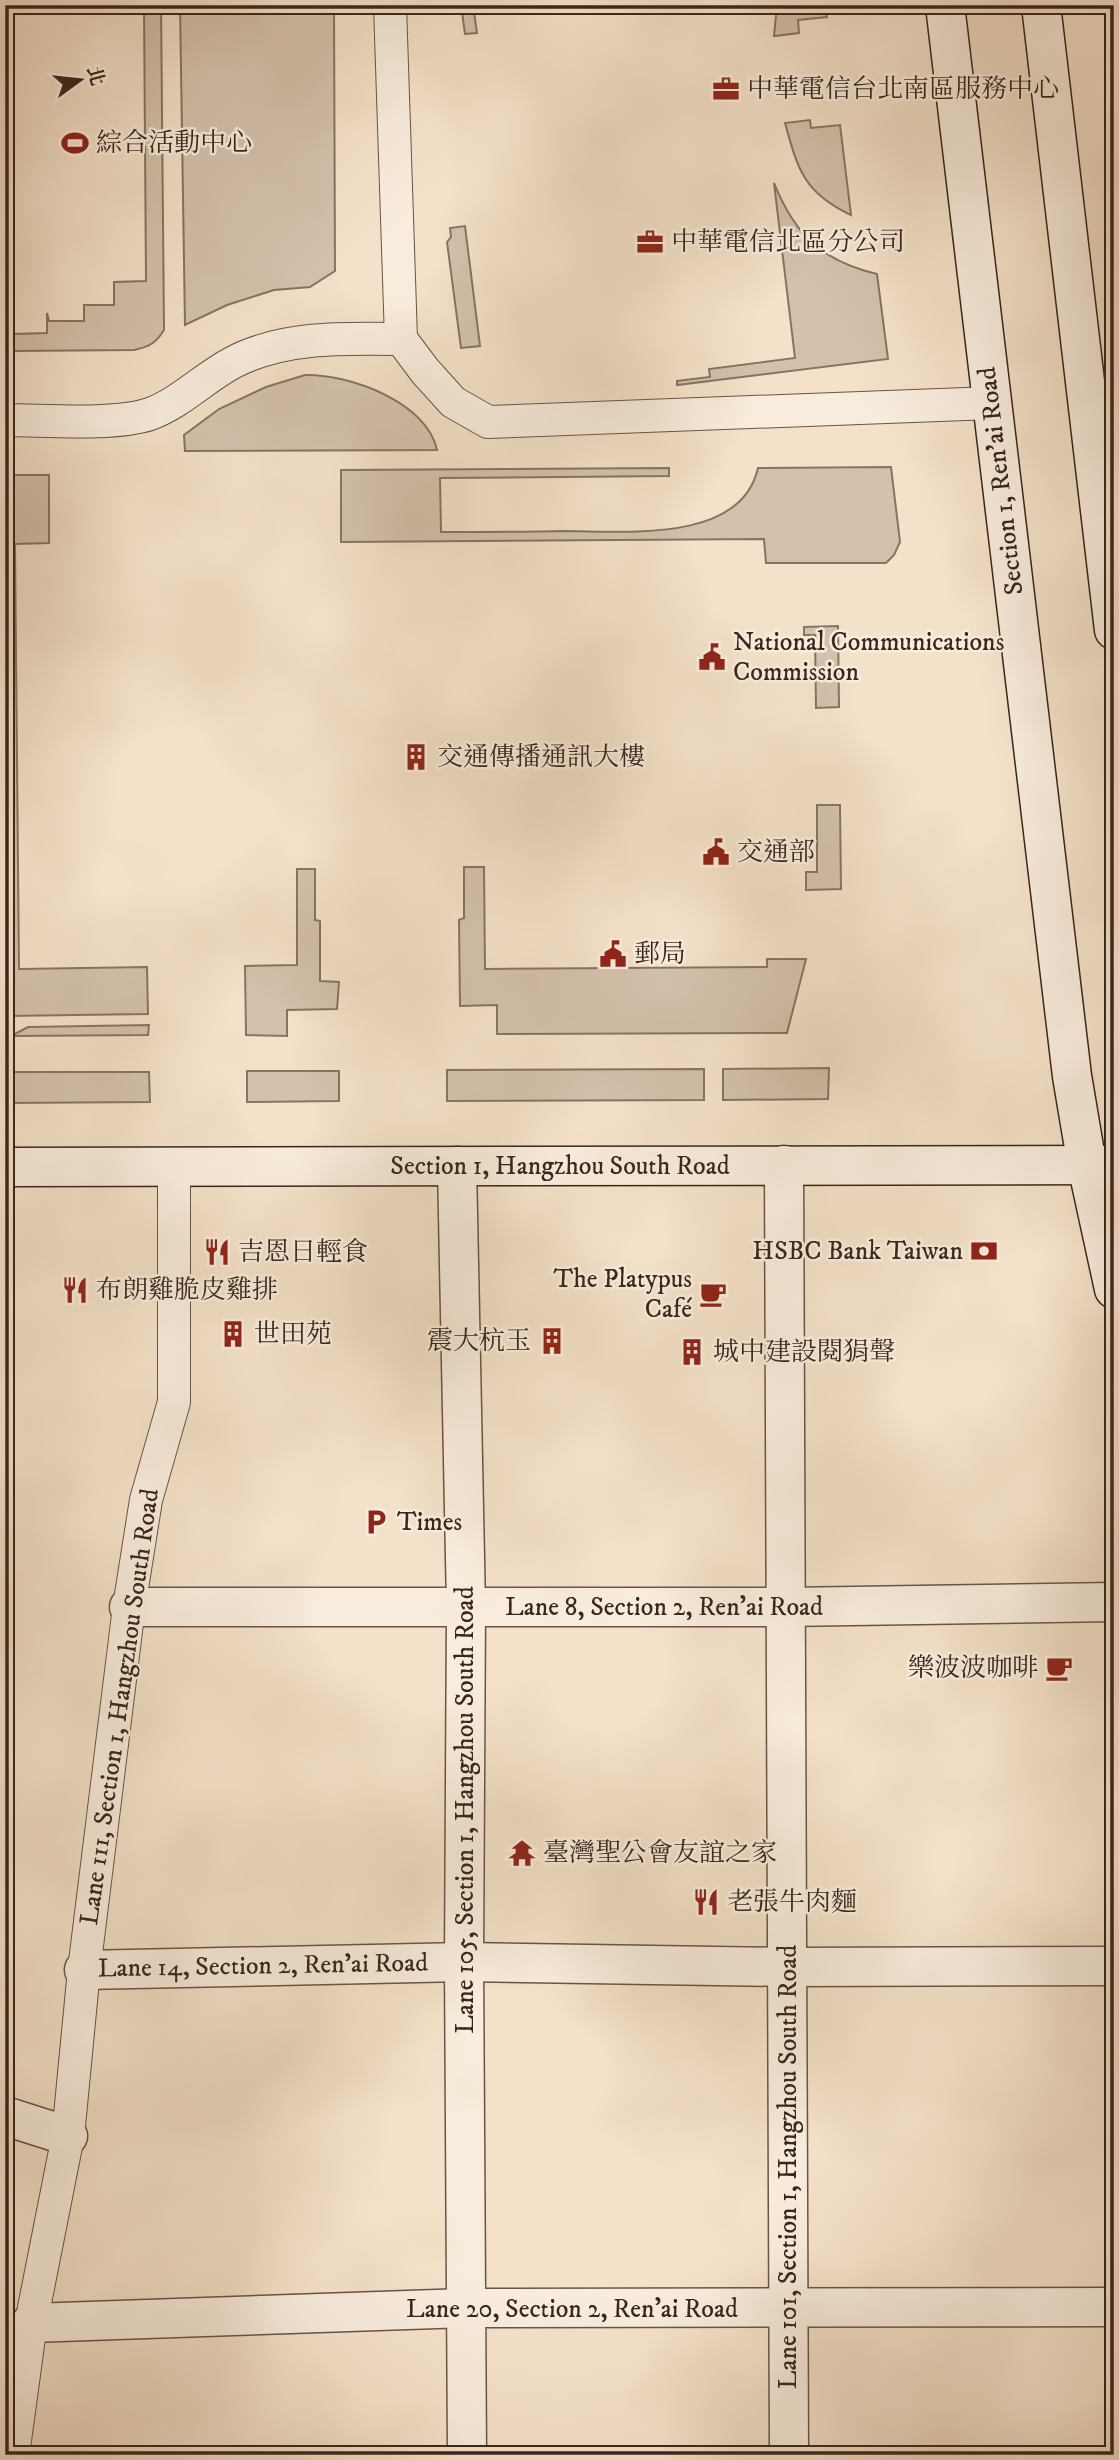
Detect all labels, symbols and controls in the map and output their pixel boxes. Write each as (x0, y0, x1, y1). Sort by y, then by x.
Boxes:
north arrow (46, 46, 116, 116)
text: 北 (81, 64, 109, 88)
place label: 中華電信台北南區服務中心 (747, 73, 1059, 106)
office icon: 中華電信台北南區服務中心 (711, 74, 741, 104)
place label: 綜合活動中心 (96, 127, 252, 160)
sports icon: 綜合活動中心 (60, 128, 90, 158)
place label: 中華電信北區分公司 (671, 226, 905, 259)
office icon: 中華電信北區分公司 (635, 227, 665, 257)
street label: Section 1, Ren’ai Road (971, 365, 1031, 597)
place label: National Communications Commission (733, 626, 1004, 689)
public building icon: National Communications Commission (697, 642, 727, 672)
place label: 交通傳播通訊大樓 (437, 741, 645, 774)
building icon: 交通傳播通訊大樓 (401, 742, 431, 772)
place label: 交通部 (737, 836, 815, 869)
public building icon: 交通部 (701, 837, 731, 867)
place label: 郵局 (634, 938, 686, 971)
public building icon: 郵局 (598, 939, 628, 969)
street label: Section 1, Hangzhou South Road (390, 1150, 730, 1183)
place label: HSBC Bank Taiwan (752, 1235, 963, 1268)
place label: 吉恩日輕食 (238, 1236, 368, 1269)
bank icon: HSBC Bank Taiwan (969, 1236, 999, 1266)
restaurant icon: 吉恩日輕食 (202, 1237, 232, 1267)
place label: The Platypus Café (554, 1263, 692, 1326)
place label: 布朗雞脆皮雞排 (96, 1274, 278, 1307)
restaurant icon: 布朗雞脆皮雞排 (60, 1275, 90, 1305)
cafe icon: The Platypus Café (698, 1279, 728, 1309)
place label: 世田苑 (254, 1318, 332, 1351)
building icon: 世田苑 (218, 1319, 248, 1349)
place label: 震大杭玉 (427, 1325, 531, 1358)
building icon: 震大杭玉 (537, 1326, 567, 1356)
place label: 城中建設閱狷聲 (713, 1336, 895, 1369)
building icon: 城中建設閱狷聲 (677, 1337, 707, 1367)
street label: Lane 111, Section 1, Hangzhou South Road (73, 1487, 167, 1927)
place label: Times (397, 1506, 462, 1539)
parking icon: Times (361, 1507, 391, 1537)
street label: Lane 105, Section 1, Hangzhou South Road (449, 1586, 482, 2034)
street label: Lane 8, Section 2, Ren’ai Road (505, 1591, 823, 1624)
place label: 樂波波咖啡 (908, 1652, 1038, 1685)
cafe icon: 樂波波咖啡 (1044, 1653, 1074, 1683)
place label: 臺灣聖公會友誼之家 (543, 1837, 777, 1870)
temple icon: 臺灣聖公會友誼之家 (507, 1838, 537, 1868)
place label: 老張牛肉麵 (727, 1886, 857, 1919)
restaurant icon: 老張牛肉麵 (691, 1887, 721, 1917)
street label: Lane 101, Section 1, Hangzhou South Road (772, 1945, 805, 2389)
street label: Lane 14, Section 2, Ren’ai Road (98, 1947, 428, 1985)
street label: Lane 20, Section 2, Ren’ai Road (406, 2293, 738, 2326)

